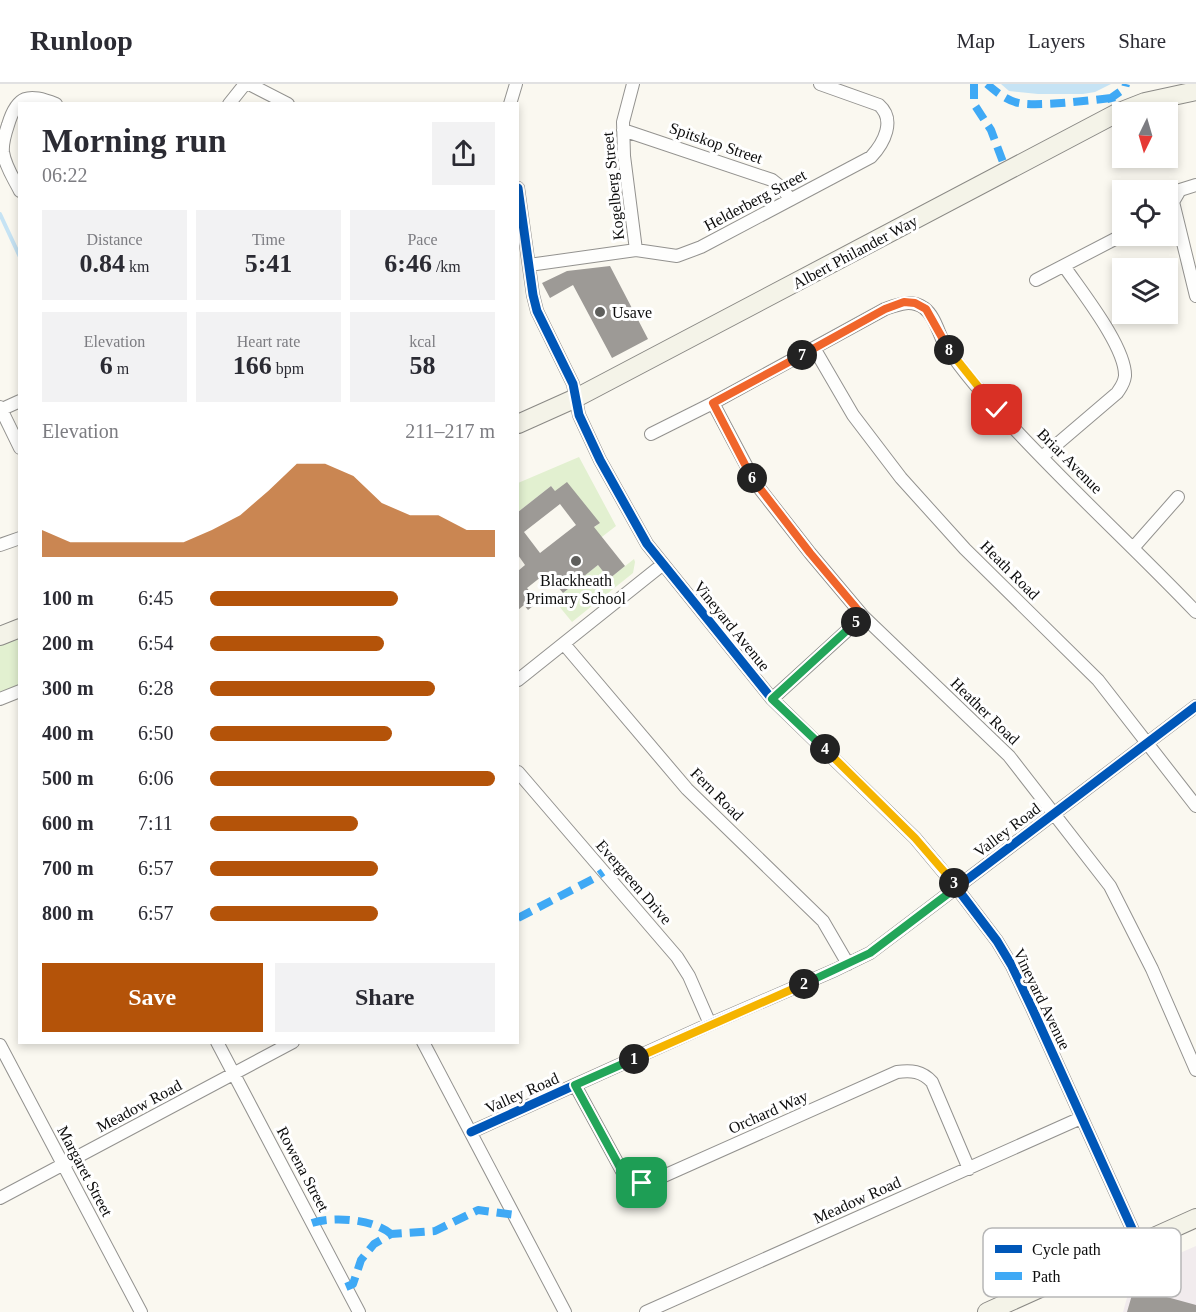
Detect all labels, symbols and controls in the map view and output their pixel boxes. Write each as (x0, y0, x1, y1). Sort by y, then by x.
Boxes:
text: Runloop (30, 25, 133, 56)
text: Map (957, 29, 995, 53)
text: Layers (1028, 29, 1085, 53)
text: Share (1118, 29, 1166, 53)
north arrow (1112, 102, 1178, 168)
map controls (1112, 102, 1178, 324)
street label: Spitskop Street (667, 119, 765, 168)
button: share (432, 122, 495, 185)
text: Morning run (42, 123, 226, 159)
street label: Kogelberg Street (599, 130, 628, 241)
text: 06:22 (42, 164, 88, 186)
street label: Helderberg Street (701, 166, 810, 235)
button: locate (1112, 180, 1178, 246)
street label: Albert Philander Way (790, 212, 921, 293)
text: Distance (87, 231, 142, 248)
text: Time (252, 231, 285, 248)
text: Pace (407, 231, 438, 248)
text: 0.84 (80, 249, 125, 278)
text: 5:41 (245, 249, 292, 278)
text: 6:46 (384, 249, 432, 278)
text: km (125, 258, 149, 275)
text: /km (432, 258, 461, 275)
button: layers (1112, 258, 1178, 324)
place label: Usave (612, 304, 652, 321)
marker: Usave (593, 305, 607, 319)
text: Elevation (84, 333, 145, 350)
text: Heart rate (237, 333, 300, 350)
text: kcal (409, 333, 436, 350)
pin: 8 (934, 335, 964, 365)
pin: 7 (787, 340, 817, 370)
text: 8 (945, 341, 953, 358)
text: 7 (798, 346, 806, 363)
text: 6 (100, 351, 113, 380)
text: 166 (233, 351, 272, 380)
text: 58 (410, 351, 436, 380)
text: m (113, 360, 129, 377)
text: bpm (272, 360, 304, 377)
pin (971, 384, 1022, 435)
icon: check (980, 393, 1013, 426)
text: Elevation (42, 420, 119, 442)
text: 211–217 m (405, 420, 495, 442)
street label: Briar Avenue (1034, 425, 1106, 497)
pin: 6 (737, 463, 767, 493)
text: 6 (748, 469, 756, 486)
street label: Heath Road (977, 537, 1043, 603)
marker: Blackheath Primary School (569, 554, 583, 568)
place label: Blackheath Primary School (526, 572, 627, 608)
street label: Vineyard Avenue (690, 578, 773, 675)
text: 100 m (42, 587, 94, 609)
text: 6:45 (138, 587, 174, 609)
pin: 5 (841, 607, 871, 637)
text: 5 (852, 613, 860, 630)
text: 200 m (42, 632, 94, 654)
text: 6:54 (138, 632, 174, 654)
street label: Heather Road (947, 674, 1023, 748)
text: 300 m (42, 677, 94, 699)
text: 6:28 (138, 677, 174, 699)
text: 400 m (42, 722, 94, 744)
text: 6:50 (138, 722, 174, 744)
pin: 4 (810, 734, 840, 764)
text: 4 (821, 740, 829, 757)
street label: Fern Road (687, 764, 747, 824)
text: 500 m (42, 767, 94, 789)
text: 6:06 (138, 767, 174, 789)
street label: Valley Road (970, 800, 1044, 861)
text: 600 m (42, 812, 94, 834)
text: 7:11 (138, 812, 173, 834)
street label: Evergreen Drive (592, 836, 675, 928)
text: 700 m (42, 857, 94, 879)
text: 6:57 (138, 857, 174, 879)
pin: 3 (939, 868, 969, 898)
text: 3 (950, 874, 958, 891)
text: 800 m (42, 902, 94, 924)
text: 6:57 (138, 902, 174, 924)
street label: Vineyard Avenue (1009, 946, 1074, 1053)
button: Save (42, 963, 263, 1032)
button: Share (275, 963, 495, 1032)
pin: 2 (789, 969, 819, 999)
text: 2 (800, 975, 808, 992)
pin: 1 (619, 1044, 649, 1074)
text: 1 (630, 1050, 638, 1067)
street label: Valley Road (483, 1069, 562, 1118)
street label: Meadow Road (94, 1076, 184, 1136)
street label: Orchard Way (726, 1087, 811, 1138)
street label: Margaret Street (53, 1123, 116, 1220)
street label: Rowena Street (273, 1124, 333, 1215)
pin (616, 1157, 667, 1208)
icon: arrive (625, 1166, 658, 1199)
street label: Meadow Road (811, 1173, 903, 1227)
legend (983, 1228, 1181, 1297)
text: Cycle path (1032, 1241, 1101, 1259)
text: Path (1032, 1268, 1060, 1285)

